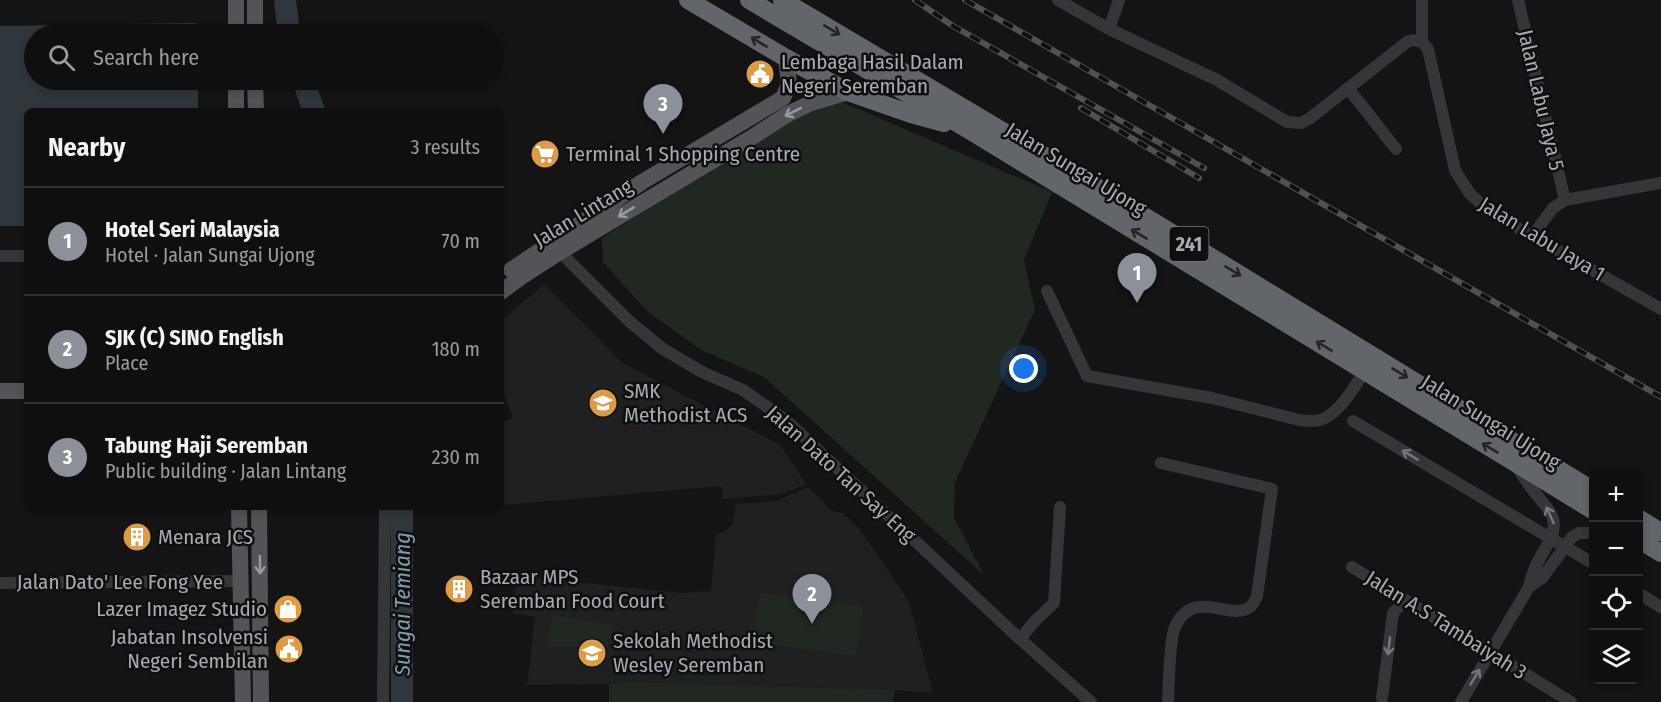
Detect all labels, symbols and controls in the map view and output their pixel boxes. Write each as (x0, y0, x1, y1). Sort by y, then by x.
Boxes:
search box (24, 24, 504, 90)
one-way arrow (823, 24, 840, 36)
street label: Jalan Labu Jaya 5 (1512, 27, 1570, 173)
one-way arrow (751, 36, 768, 48)
icon: search (45, 41, 78, 74)
text: Search here (93, 44, 199, 71)
place label: Lembaga Hasil Dalam Negeri Seremban (781, 49, 964, 99)
public building icon: Lembaga Hasil Dalam Negeri Seremban (744, 58, 776, 90)
pin: 3 (644, 84, 682, 134)
one-way arrow (784, 106, 802, 118)
street label: Jalan Sungai Ujong (1001, 117, 1151, 221)
text: Nearby (48, 132, 125, 163)
text: 3 results (411, 135, 480, 159)
supermarket icon: Terminal 1 Shopping Centre (529, 138, 561, 170)
place label: Terminal 1 Shopping Centre (566, 141, 800, 167)
street label: Jalan Lintang (529, 173, 637, 253)
street label: Jalan Labu Jaya 1 (1474, 191, 1610, 287)
one-way arrow (618, 207, 635, 219)
text: Hotel Seri Malaysia (105, 216, 280, 243)
one-way arrow (1131, 227, 1148, 239)
road number: 241 (1170, 227, 1208, 261)
text: 1 (63, 229, 72, 253)
text: 70 m (442, 229, 480, 253)
text: Hotel · Jalan Sungai Ujong (105, 243, 315, 267)
pin: 1 (1118, 254, 1156, 303)
one-way arrow (1224, 266, 1241, 278)
text: SJK (C) SINO English (105, 324, 284, 351)
text: 2 (63, 337, 72, 361)
text: 180 m (432, 337, 480, 361)
one-way arrow (1316, 340, 1333, 352)
text: Place (105, 351, 148, 375)
your location (1009, 354, 1038, 383)
one-way arrow (1391, 367, 1408, 379)
street label: Jalan Sungai Ujong (1416, 369, 1566, 475)
place label: SMK Methodist ACS (624, 378, 747, 428)
school or university icon: SMK Methodist ACS (587, 387, 619, 419)
street label: Jalan Dato Tan Say Eng (761, 400, 921, 548)
text: Tabung Haji Seremban (105, 432, 308, 459)
one-way arrow (1482, 441, 1499, 453)
text: 3 (63, 445, 72, 469)
text: 230 m (432, 445, 480, 469)
one-way arrow (1402, 448, 1419, 460)
text: Public building · Jalan Lintang (105, 459, 346, 483)
map controls (1589, 468, 1643, 684)
button: + (1589, 468, 1643, 522)
one-way arrow (1544, 506, 1555, 524)
building icon: Menara JCS (121, 521, 153, 553)
button: − (1589, 522, 1643, 576)
place label: Menara JCS (158, 524, 253, 550)
water label: Sungai Temiang (389, 532, 416, 677)
one-way arrow (254, 555, 265, 575)
place label: Bazaar MPS Seremban Food Court (480, 564, 665, 614)
street label: Jalan A.S Tambaiyah 3 (1361, 565, 1531, 685)
street label: Jalan Dato' Lee Fong Yee (17, 569, 223, 595)
building icon: Bazaar MPS Seremban Food Court (443, 573, 475, 605)
pin: 2 (792, 574, 832, 624)
button: locate (1589, 576, 1643, 630)
shop icon: Lazer Imagez Studio (272, 593, 304, 625)
place label: Lazer Imagez Studio (96, 596, 267, 622)
place label: Jabatan Insolvensi Negeri Sembilan (111, 624, 268, 674)
place label: Sekolah Methodist Wesley Seremban (613, 628, 773, 678)
button: layers (1589, 630, 1643, 684)
public building icon: Jabatan Insolvensi Negeri Sembilan (273, 633, 305, 665)
one-way arrow (1383, 636, 1394, 656)
school or university icon: Sekolah Methodist Wesley Seremban (576, 637, 608, 669)
one-way arrow (1470, 669, 1482, 686)

